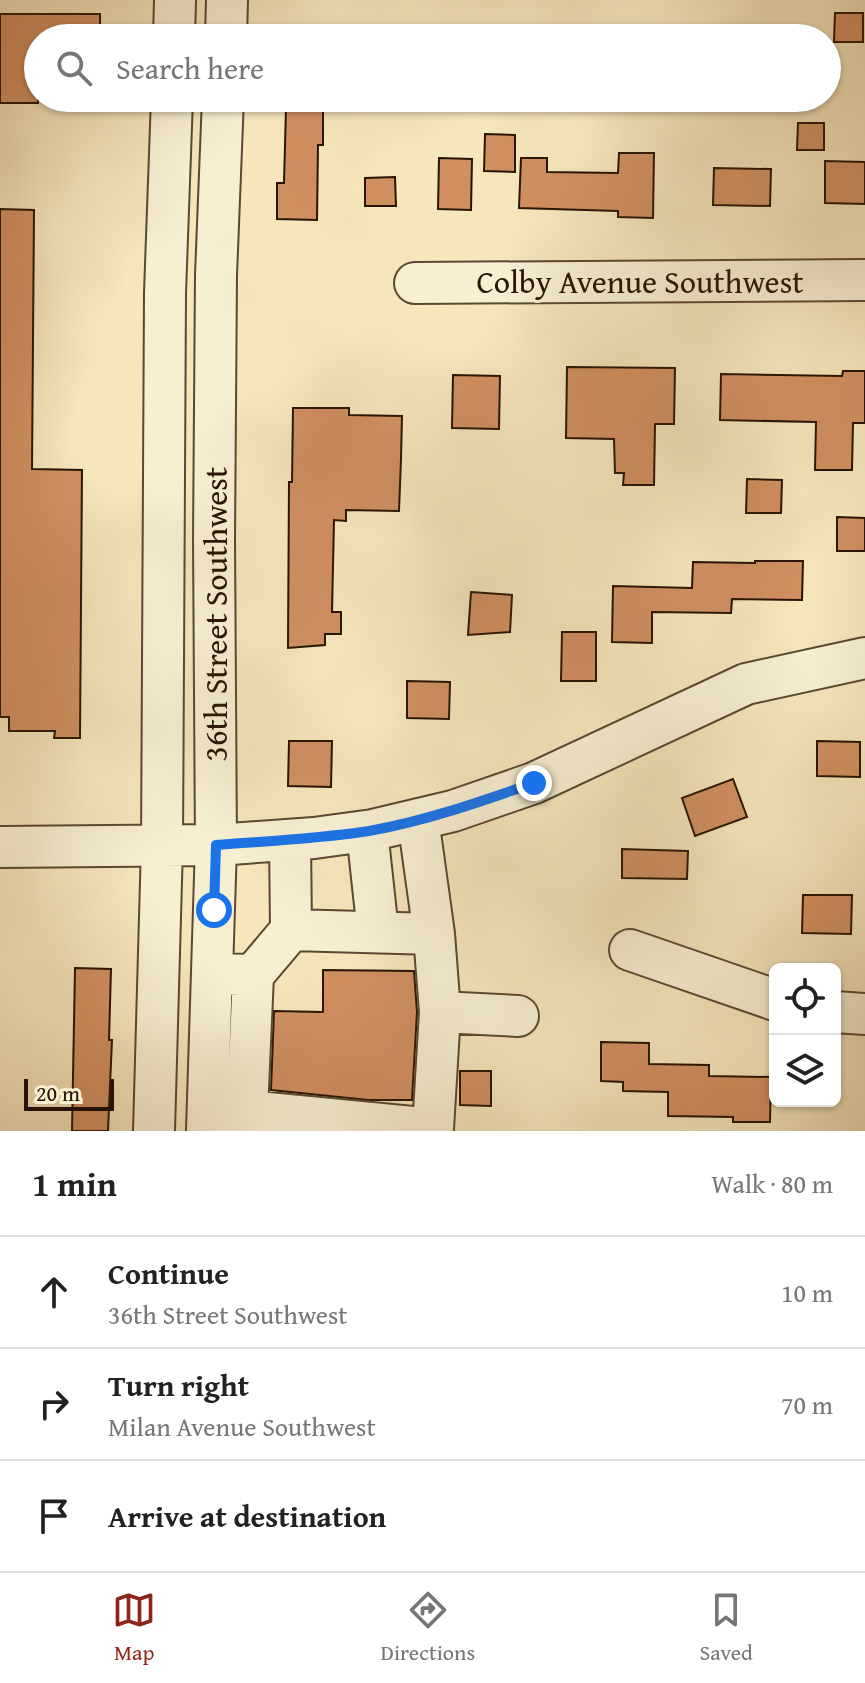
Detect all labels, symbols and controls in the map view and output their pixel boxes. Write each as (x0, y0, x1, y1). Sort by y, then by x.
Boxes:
search box (24, 24, 841, 112)
icon: search (52, 46, 96, 90)
text: Search here (116, 46, 264, 90)
street label: Colby Avenue Southwest (476, 258, 804, 305)
street label: 36th Street Southwest (192, 467, 239, 761)
route end (516, 765, 552, 801)
route start (196, 892, 232, 928)
map controls (769, 963, 841, 1107)
button: locate (769, 963, 841, 1035)
button: layers (769, 1035, 841, 1107)
scale bar (24, 1075, 114, 1111)
text: 20 m (36, 1077, 80, 1109)
text: 1 min (32, 1159, 117, 1208)
text: Walk · 80 m (711, 1164, 833, 1203)
text: Continue (108, 1251, 229, 1295)
icon: ahead (32, 1270, 76, 1314)
text: 10 m (781, 1273, 833, 1312)
text: 36th Street Southwest (108, 1295, 347, 1334)
text: Turn right (108, 1363, 249, 1407)
icon: right (32, 1382, 76, 1426)
text: 70 m (781, 1385, 833, 1424)
text: Milan Avenue Southwest (108, 1407, 376, 1446)
icon: arrive (32, 1494, 76, 1538)
text: Arrive at destination (108, 1494, 386, 1538)
tab: Map (112, 1588, 156, 1668)
tab: Directions (381, 1588, 475, 1668)
tab: Saved (700, 1588, 753, 1668)

